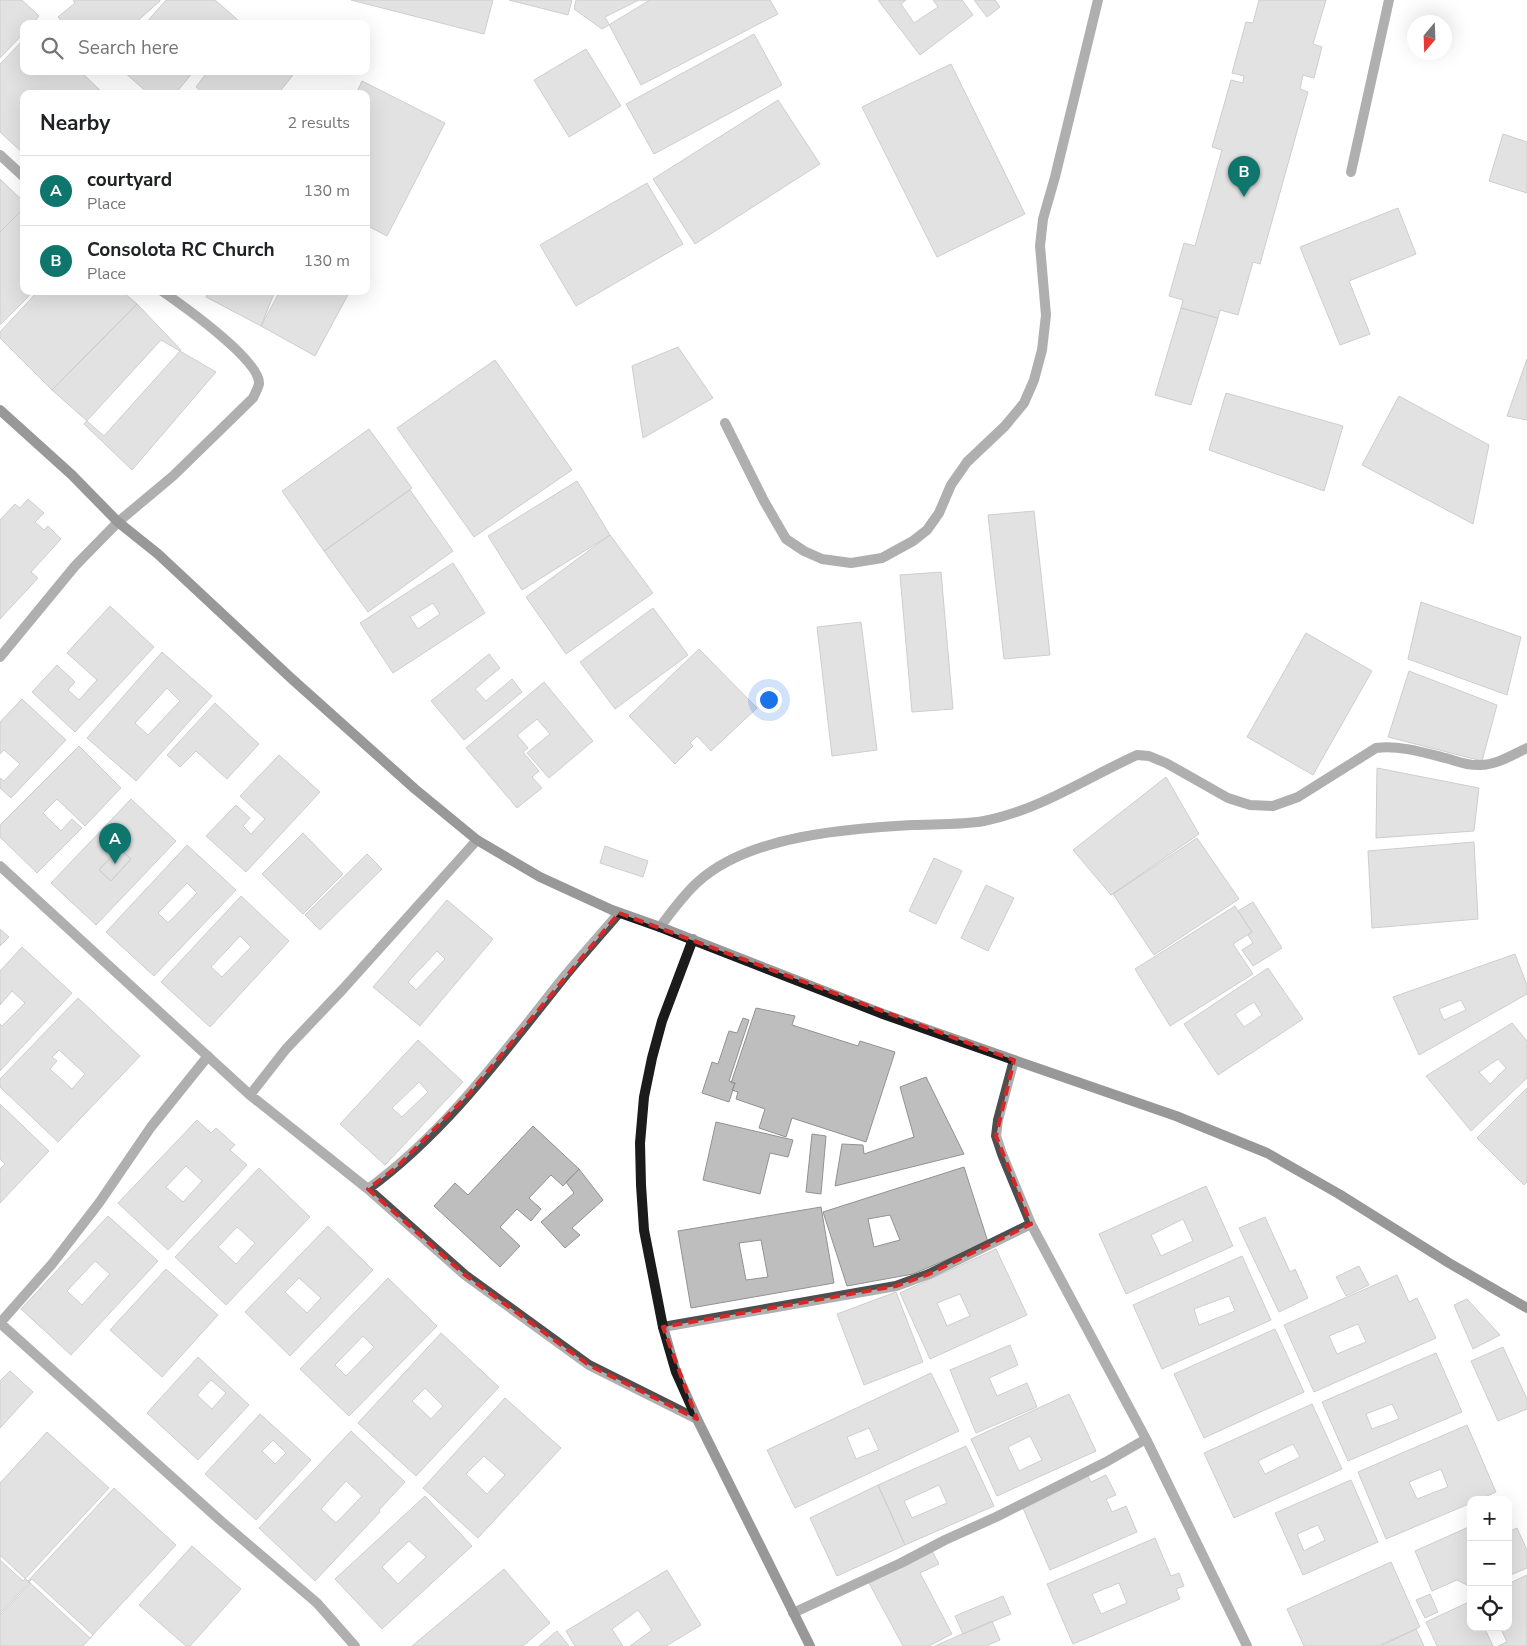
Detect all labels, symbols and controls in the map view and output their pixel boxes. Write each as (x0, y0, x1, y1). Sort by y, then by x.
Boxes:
north arrow (1407, 15, 1452, 60)
search box (20, 20, 370, 75)
icon: search (38, 34, 66, 62)
text: Search here (78, 35, 179, 61)
text: Nearby (40, 109, 110, 137)
text: 2 results (288, 112, 350, 134)
pin: B (1228, 156, 1260, 197)
text: courtyard (87, 167, 172, 193)
text: A (50, 180, 62, 202)
text: 130 m (303, 180, 350, 202)
text: Place (87, 193, 126, 215)
text: Consolota RC Church (87, 237, 275, 263)
text: B (50, 250, 62, 272)
text: 130 m (303, 250, 350, 272)
text: Place (87, 263, 126, 285)
your location (756, 687, 782, 713)
pin: A (99, 823, 131, 864)
map controls (1467, 1496, 1512, 1631)
button: + (1467, 1496, 1512, 1541)
button: − (1467, 1541, 1512, 1586)
button: locate (1467, 1586, 1512, 1631)

